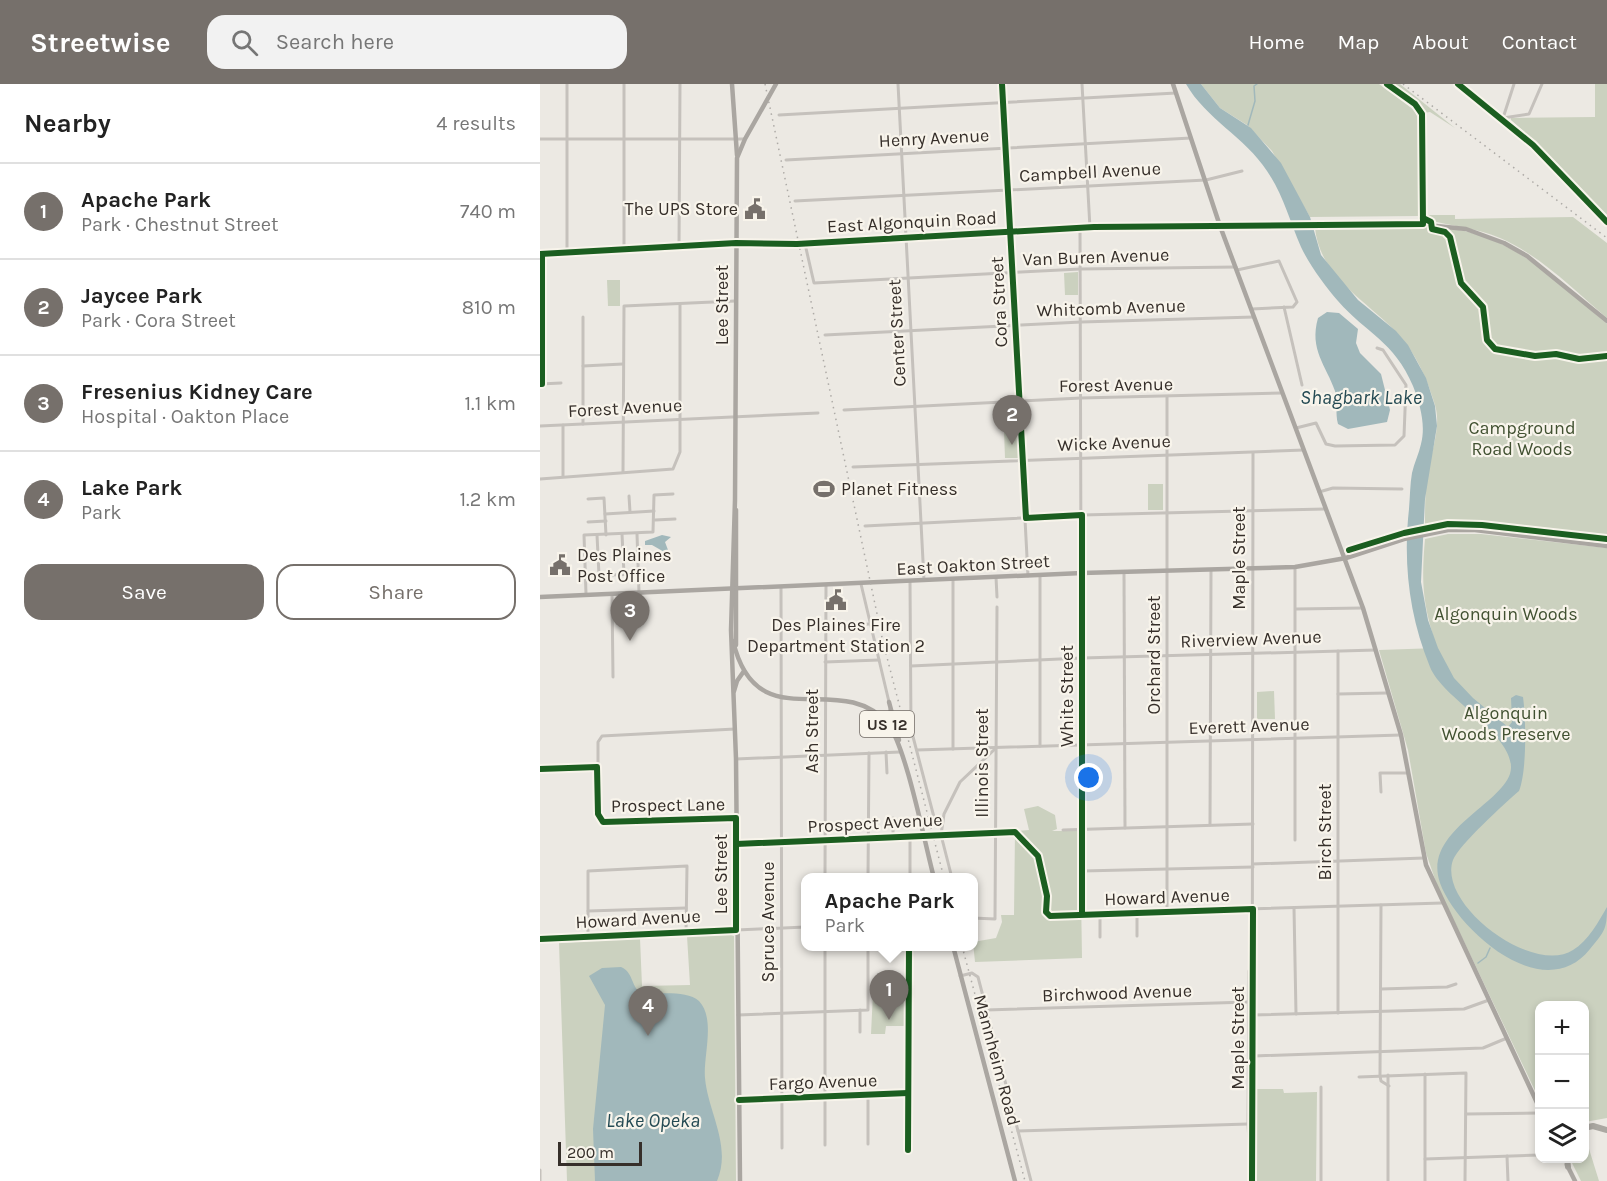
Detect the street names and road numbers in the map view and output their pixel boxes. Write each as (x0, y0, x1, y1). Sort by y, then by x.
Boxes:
street label: Henry Avenue (878, 124, 990, 152)
street label: Campbell Avenue (1019, 157, 1161, 187)
street label: East Algonquin Road (826, 207, 998, 237)
street label: Van Buren Avenue (1022, 243, 1170, 271)
street label: Cora Street (986, 256, 1012, 348)
street label: Lee Street (711, 264, 733, 345)
street label: Center Street (883, 279, 911, 387)
street label: Whitcomb Avenue (1036, 294, 1186, 322)
street label: Forest Avenue (1059, 373, 1173, 397)
street label: Forest Avenue (567, 394, 683, 422)
street label: Wicke Avenue (1057, 430, 1171, 456)
street label: Maple Street (1228, 506, 1250, 610)
street label: East Oakton Street (896, 550, 1050, 580)
street label: Orchard Street (1143, 595, 1165, 715)
street label: Riverview Avenue (1180, 626, 1322, 652)
street label: White Street (1056, 645, 1078, 747)
street label: Ash Street (801, 689, 823, 773)
street label: Illinois Street (971, 708, 993, 818)
road number: US 12 (860, 711, 914, 737)
street label: Everett Avenue (1188, 713, 1310, 739)
street label: Birch Street (1314, 783, 1336, 880)
street label: Prospect Lane (611, 793, 725, 817)
street label: Prospect Avenue (807, 808, 943, 838)
street label: Lee Street (710, 833, 732, 914)
street label: Spruce Avenue (757, 862, 779, 982)
street label: Howard Avenue (1104, 884, 1230, 910)
street label: Howard Avenue (575, 905, 701, 933)
street label: Birchwood Avenue (1042, 979, 1192, 1007)
street label: Maple Street (1227, 986, 1249, 1090)
street label: Mannheim Road (969, 992, 1025, 1128)
street label: Fargo Avenue (768, 1069, 878, 1095)

